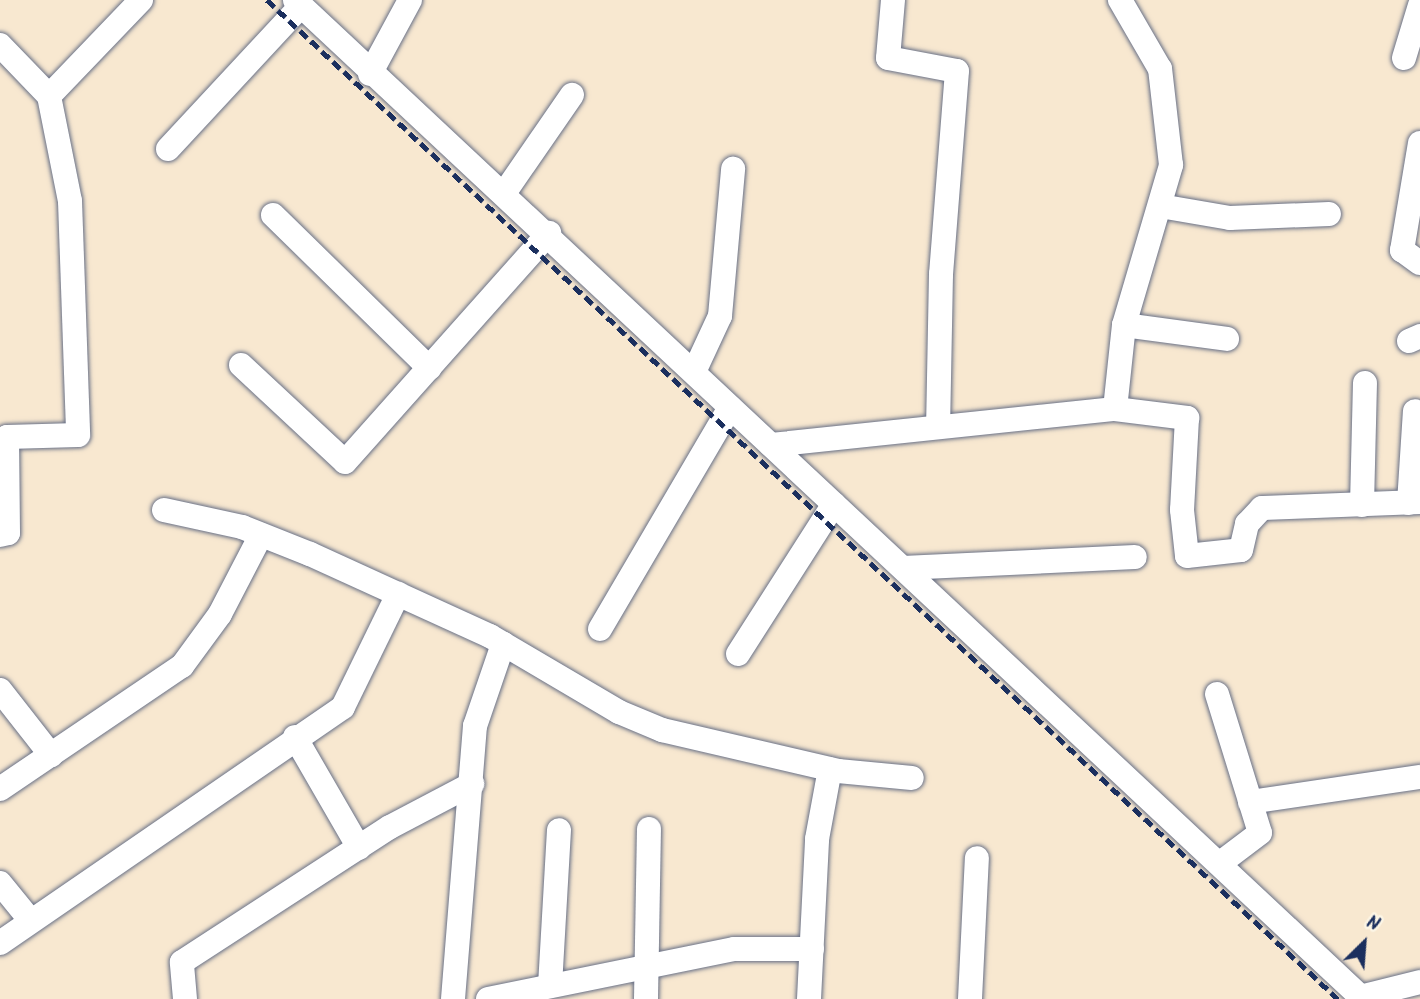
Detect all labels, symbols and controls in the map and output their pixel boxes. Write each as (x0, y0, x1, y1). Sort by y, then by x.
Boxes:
north arrow (1329, 908, 1399, 978)
text: N (1361, 908, 1385, 940)

